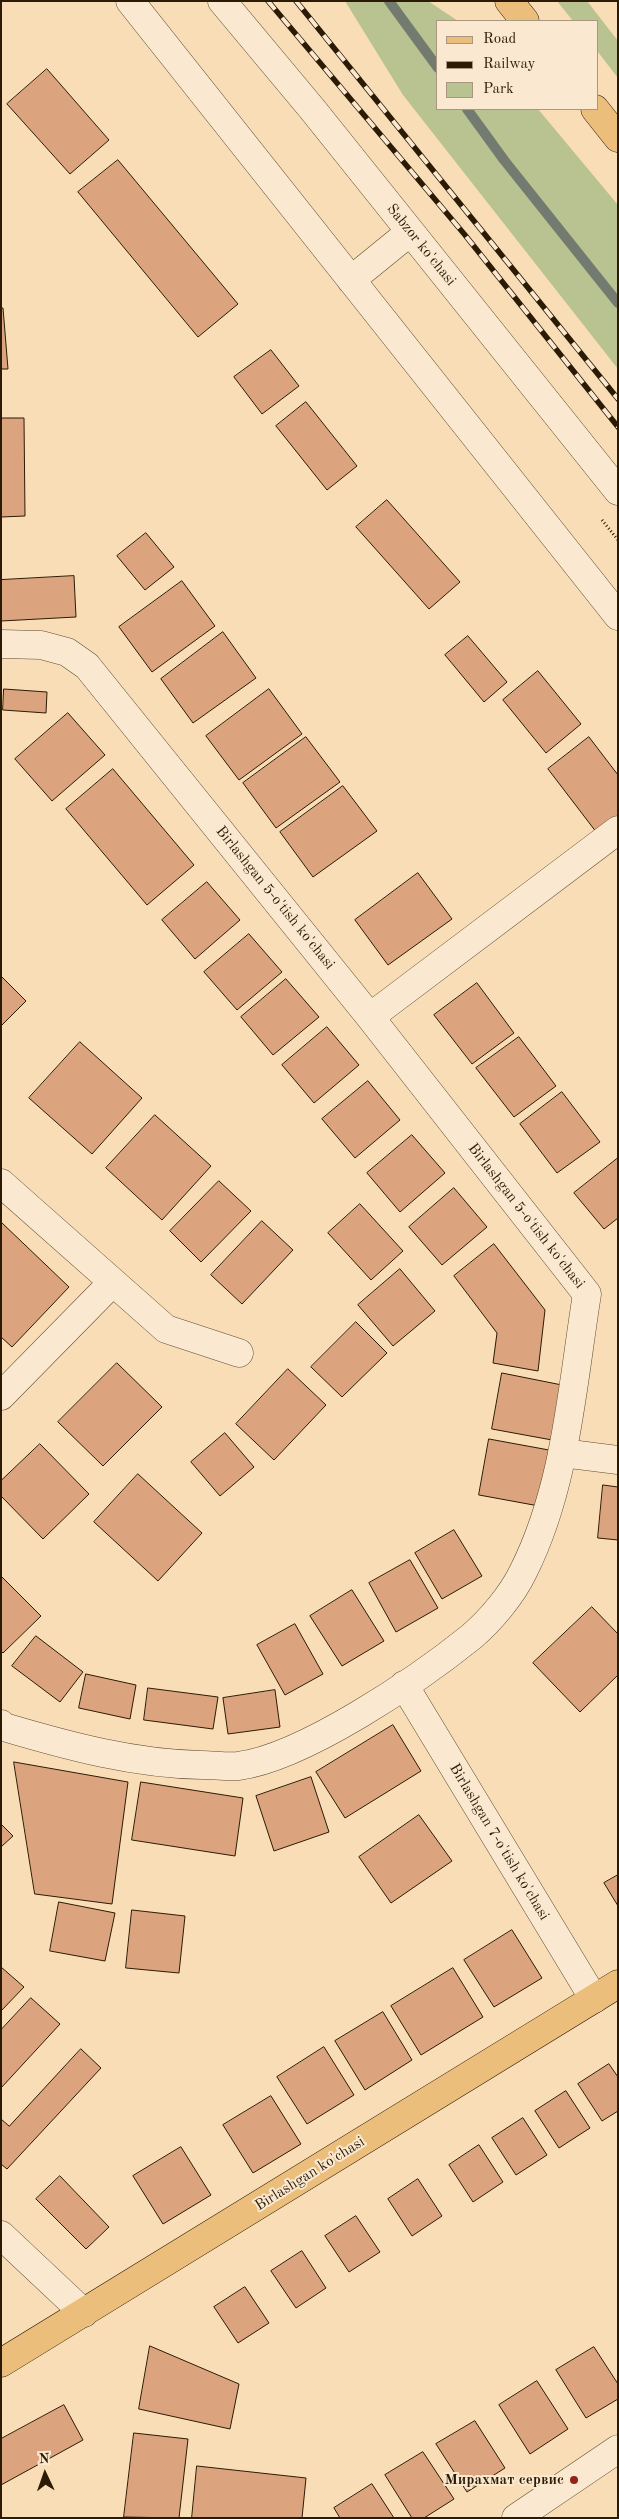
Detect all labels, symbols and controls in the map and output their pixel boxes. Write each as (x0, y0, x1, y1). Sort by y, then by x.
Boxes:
legend (436, 20, 599, 110)
text: Road (483, 32, 516, 47)
text: Railway (483, 57, 536, 72)
text: Park (483, 82, 514, 97)
street label: Sabzor ko'chasi (382, 200, 460, 290)
street label: Birlashgan 5-o'tish ko'chasi (212, 823, 338, 973)
street label: Birlashgan 5-o'tish ko'chasi (464, 1140, 588, 1292)
street label: Birlashgan 7-o'tish ko'chasi (445, 1760, 553, 1924)
street label: Birlashgan ko'chasi (252, 2133, 368, 2215)
north arrow (20, 2449, 70, 2499)
text: N (38, 2452, 50, 2466)
place label: Мирахмат сервис (444, 2471, 564, 2489)
marker: Мирахмат сервис (568, 2474, 580, 2486)

